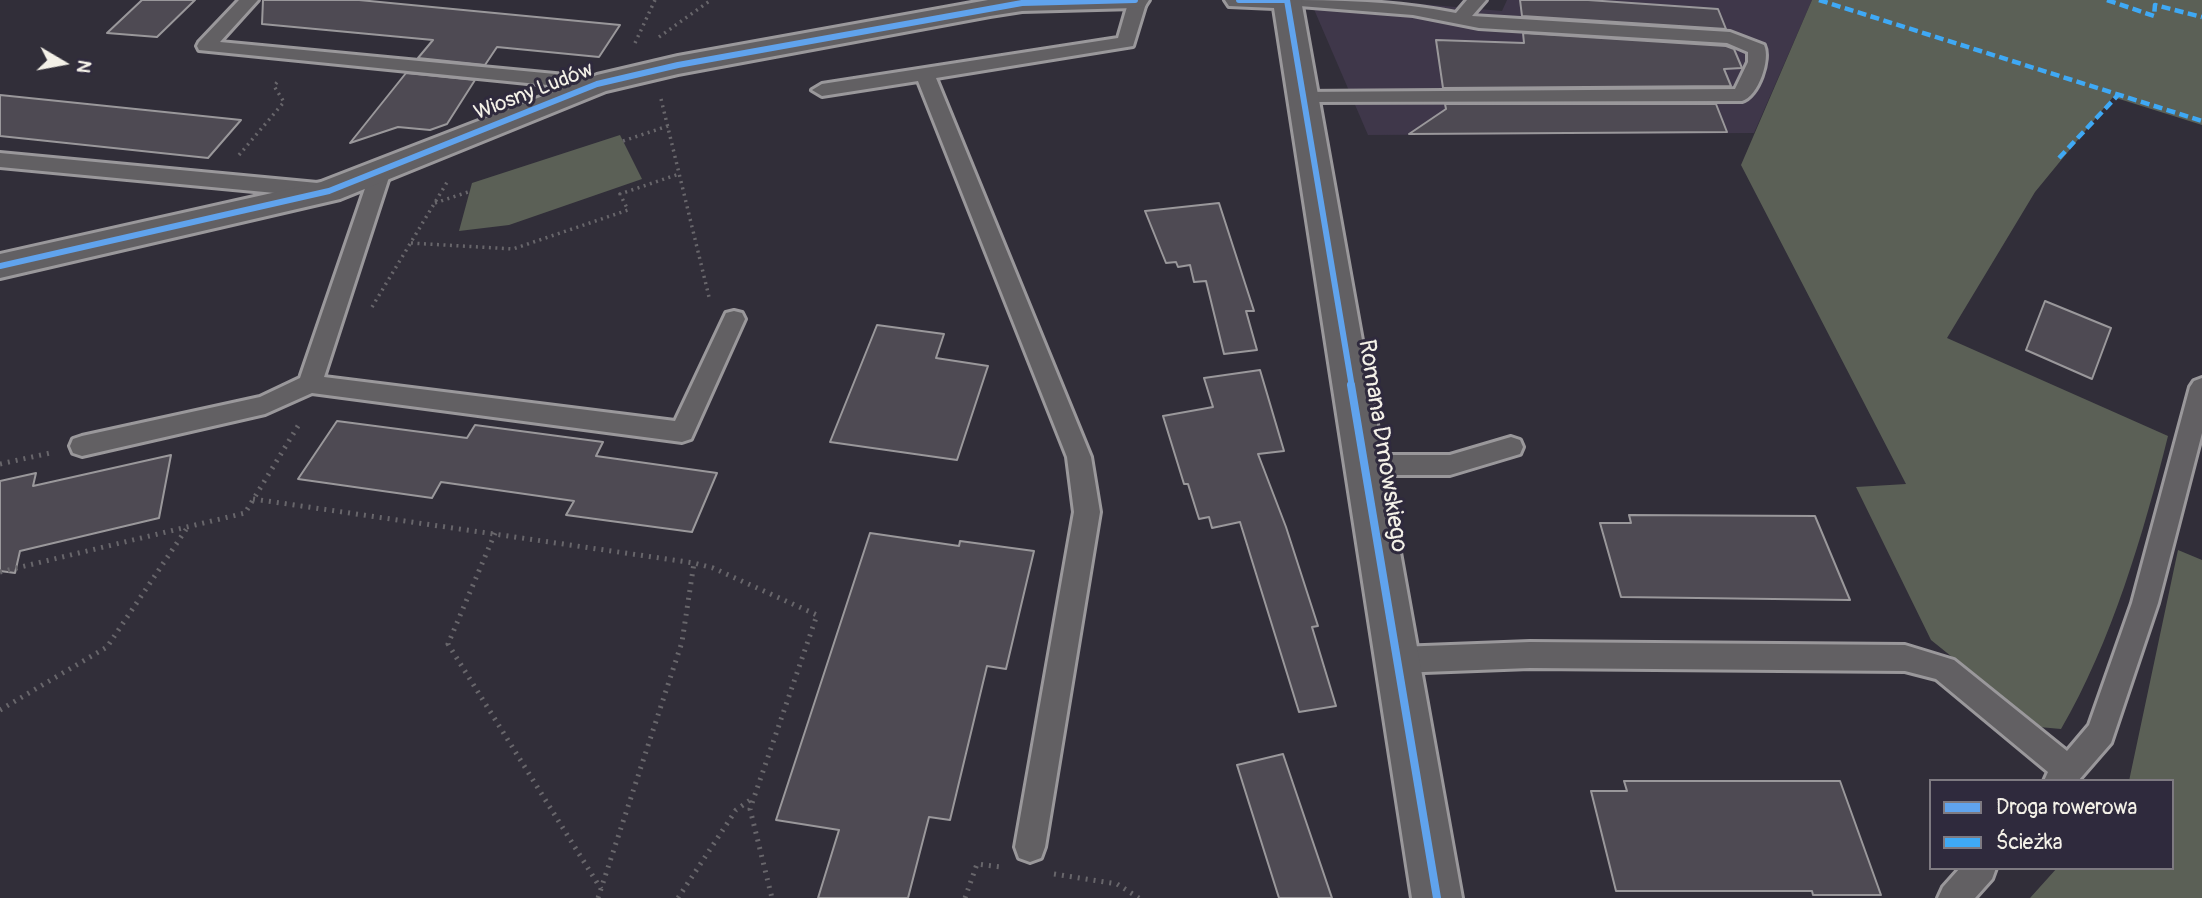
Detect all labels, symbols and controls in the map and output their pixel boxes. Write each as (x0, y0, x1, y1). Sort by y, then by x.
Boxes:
north arrow (28, 28, 98, 98)
text: N (71, 58, 97, 75)
street label: Wiosny Ludów (471, 58, 597, 126)
street label: Romana Dmowskiego (1351, 338, 1413, 554)
legend (1929, 779, 2174, 870)
text: Droga rowerowa (1996, 794, 2137, 821)
text: Ścieżka (1996, 829, 2063, 856)

